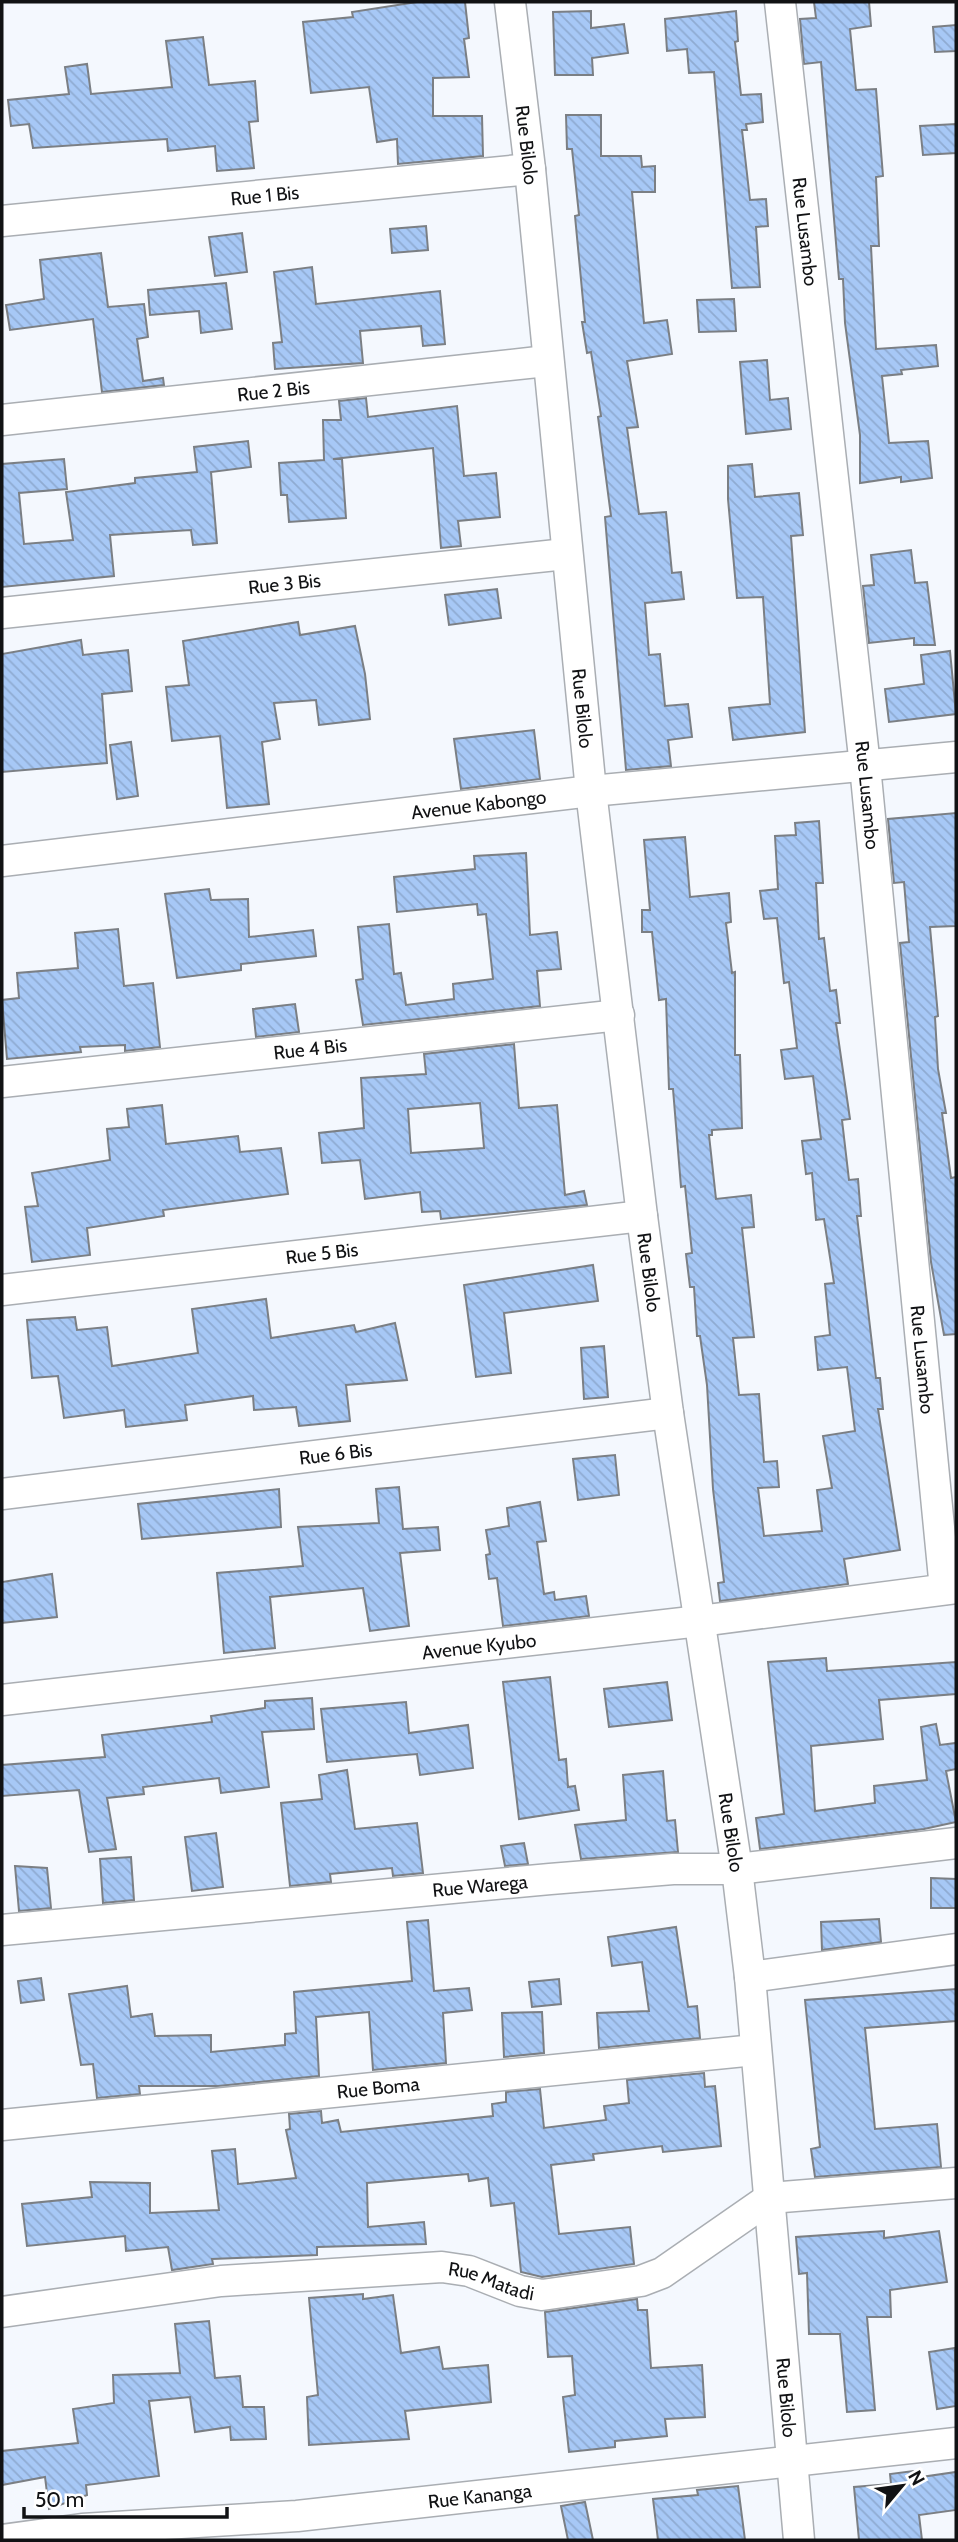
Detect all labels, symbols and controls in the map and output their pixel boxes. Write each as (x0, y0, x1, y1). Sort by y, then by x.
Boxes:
street label: Rue Bilolo (510, 104, 542, 186)
street label: Rue Lusambo (788, 176, 823, 287)
street label: Rue 1 Bis (229, 181, 300, 210)
street label: Rue 2 Bis (236, 376, 311, 406)
street label: Rue 3 Bis (247, 569, 322, 599)
street label: Rue Bilolo (567, 667, 598, 749)
street label: Rue Lusambo (850, 740, 884, 851)
street label: Avenue Kabongo (410, 785, 548, 824)
street label: Rue 4 Bis (272, 1034, 348, 1064)
street label: Rue Bilolo (632, 1231, 666, 1314)
street label: Rue 5 Bis (284, 1238, 360, 1269)
street label: Rue Lusambo (905, 1304, 939, 1415)
street label: Rue 6 Bis (298, 1438, 374, 1470)
street label: Avenue Kyubo (421, 1629, 537, 1664)
street label: Rue Bilolo (714, 1791, 748, 1874)
street label: Rue Warega (431, 1870, 529, 1902)
street label: Rue Boma (336, 2072, 421, 2104)
street label: Rue Matadi (447, 2257, 536, 2305)
street label: Rue Bilolo (771, 2357, 801, 2438)
north arrow (867, 2451, 937, 2521)
text: N (903, 2467, 930, 2489)
scale bar (24, 2476, 228, 2520)
street label: Rue Kananga (427, 2479, 533, 2513)
text: 50 m (35, 2487, 84, 2512)

